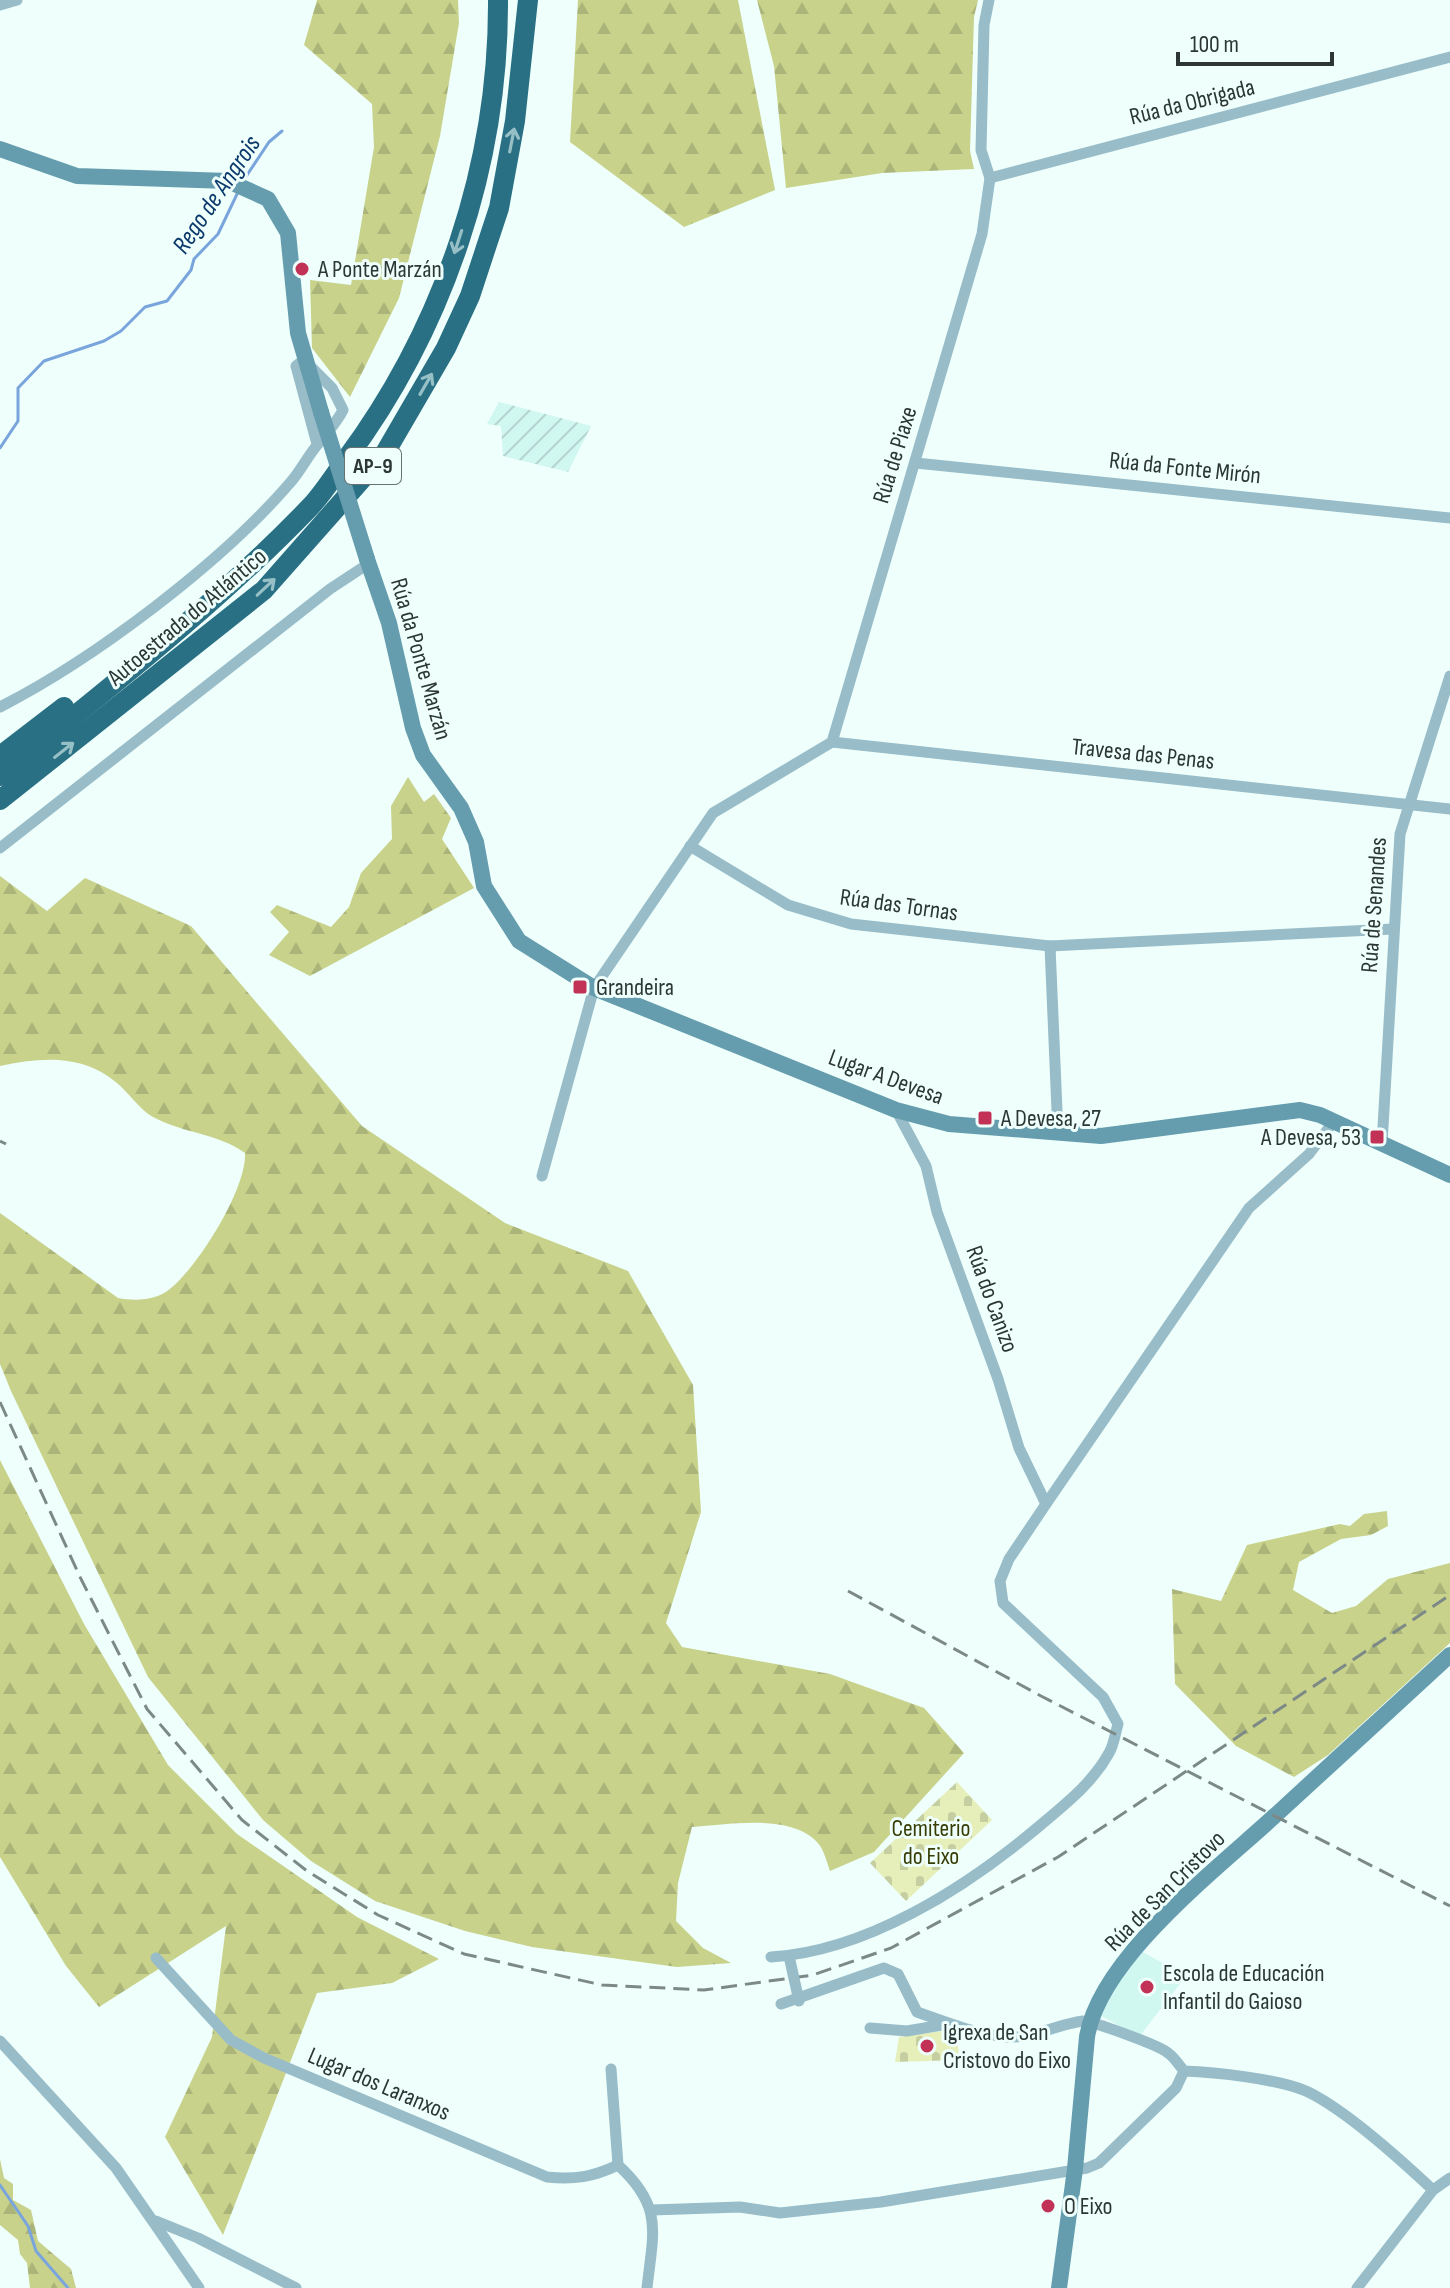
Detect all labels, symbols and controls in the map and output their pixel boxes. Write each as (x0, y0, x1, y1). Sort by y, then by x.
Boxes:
scale bar (1178, 16, 1332, 66)
text: 100 m (1190, 30, 1239, 59)
street label: Rúa da Obrigada (1126, 72, 1258, 132)
one-way arrow (505, 128, 520, 153)
water label: Rego de Angrois (166, 130, 268, 260)
one-way arrow (450, 229, 465, 254)
place label: A Ponte Marzán (317, 255, 442, 284)
marker: A Ponte Marzán (293, 260, 311, 278)
one-way arrow (419, 372, 434, 396)
street label: Rúa de Piaxe (867, 403, 923, 507)
street label: Rúa da Fonte Mirón (1108, 446, 1262, 490)
road number: AP-9 (345, 448, 401, 484)
street label: Autoestrada do Atlántico (101, 542, 272, 693)
street label: Rúa da Ponte Marzán (384, 575, 458, 743)
one-way arrow (256, 579, 276, 597)
street label: Travesa das Penas (1070, 732, 1216, 776)
one-way arrow (53, 741, 74, 759)
street label: Rúa de Senandes (1355, 836, 1393, 974)
street label: Rúa das Tornas (838, 882, 960, 928)
place label: Grandeira (596, 973, 674, 1002)
marker: Grandeira (571, 978, 589, 996)
street label: Lugar A Devesa (825, 1043, 947, 1111)
place label: A Devesa, 27 (1000, 1104, 1101, 1133)
marker: A Devesa, 27 (976, 1109, 994, 1127)
place label: A Devesa, 53 (1260, 1123, 1361, 1152)
marker: A Devesa, 53 (1368, 1128, 1386, 1146)
street label: Rúa do Canizo (959, 1242, 1025, 1356)
park label: Cemiterio do Eixo (891, 1814, 971, 1871)
street label: Rúa de San Cristovo (1099, 1825, 1231, 1957)
place label: Escola de Educación Infantil do Gaioso (1163, 1959, 1325, 2016)
marker: Escola de Educación Infantil do Gaioso (1138, 1978, 1156, 1996)
place label: Igrexa de San Cristovo do Eixo (943, 2018, 1071, 2075)
marker: Igrexa de San Cristovo do Eixo (918, 2037, 936, 2055)
street label: Lugar dos Laranxos (303, 2041, 455, 2127)
place label: O Eixo (1064, 2192, 1113, 2221)
marker: O Eixo (1039, 2197, 1057, 2215)

